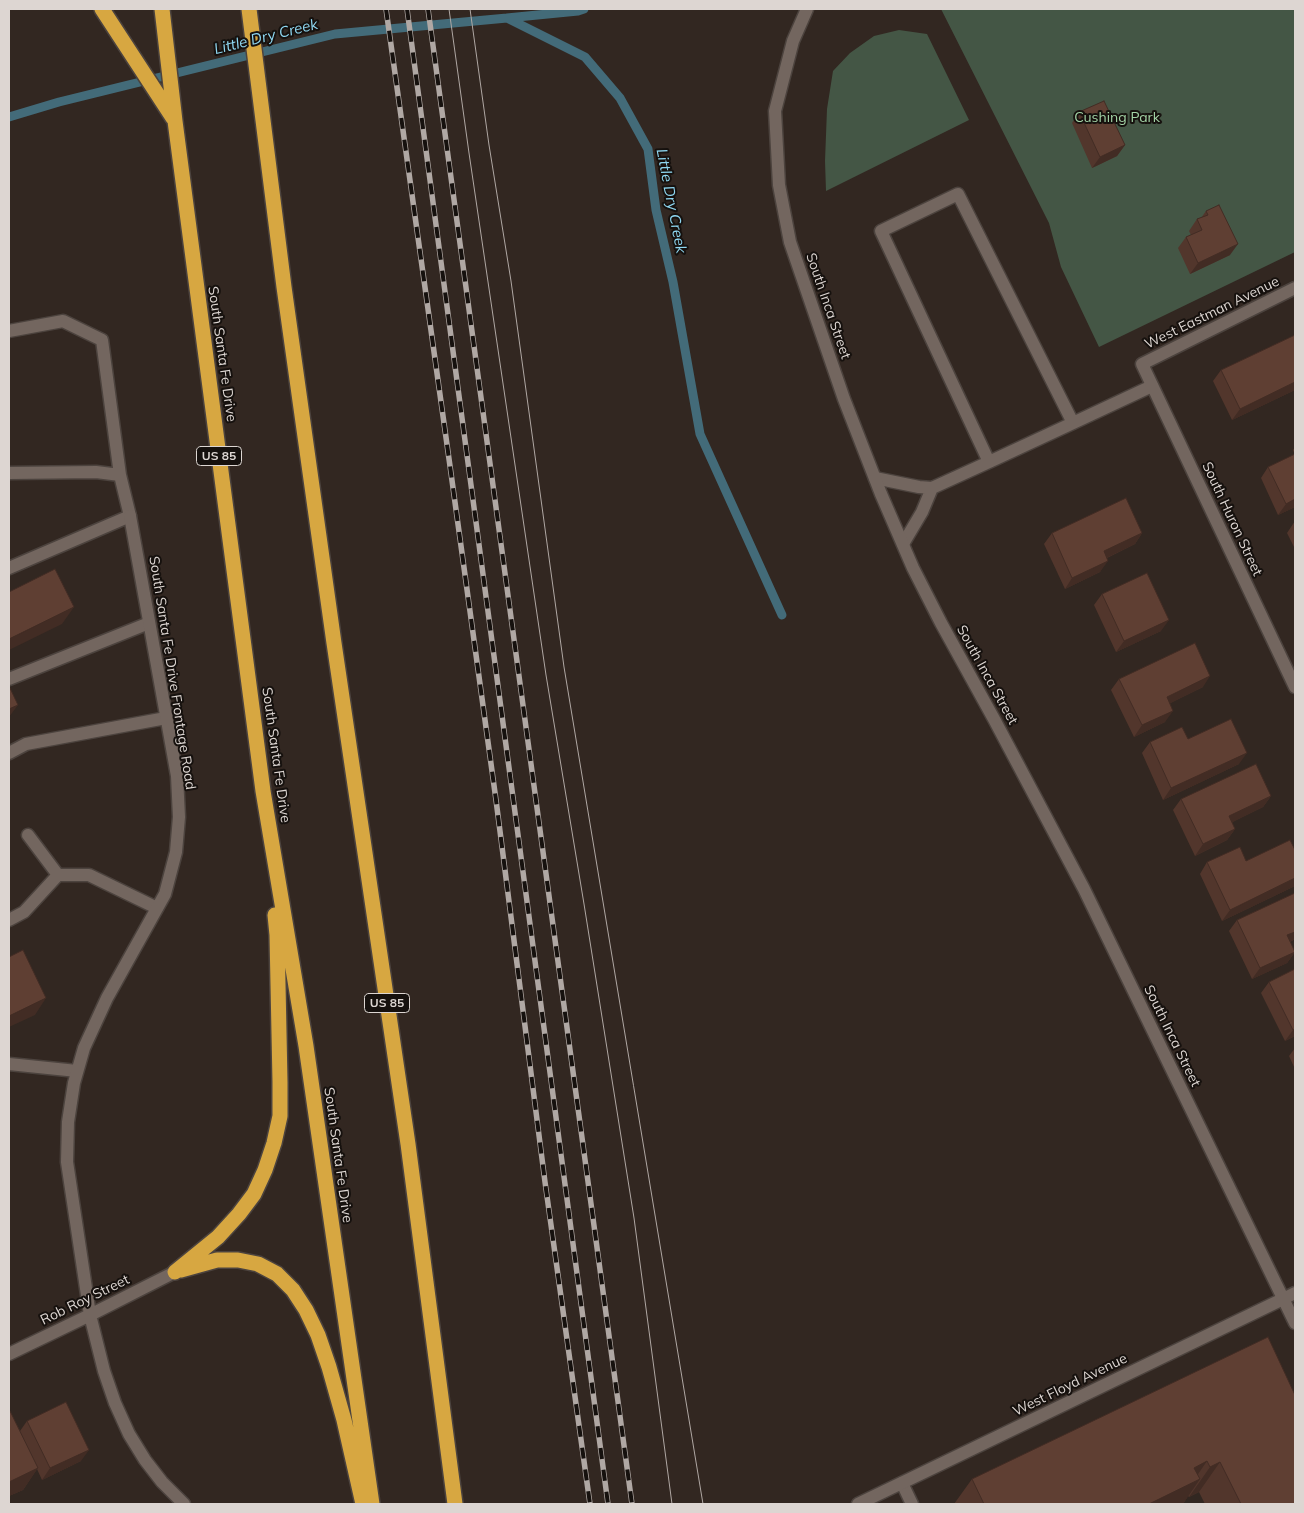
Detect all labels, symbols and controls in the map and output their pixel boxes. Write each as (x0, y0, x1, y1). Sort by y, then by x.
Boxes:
water label: Little Dry Creek (212, 15, 320, 59)
park label: Cushing Park (1074, 110, 1160, 126)
water label: Little Dry Creek (652, 147, 690, 255)
street label: South Inca Street (802, 251, 854, 361)
street label: West Eastman Avenue (1142, 273, 1282, 353)
street label: South Santa Fe Drive (204, 285, 240, 423)
road number: US 85 (196, 446, 242, 466)
street label: South Huron Street (1198, 459, 1266, 579)
street label: South Santa Fe Drive Frontage Road (145, 555, 199, 791)
street label: South Inca Street (953, 622, 1021, 728)
street label: South Santa Fe Drive (258, 686, 294, 824)
street label: South Inca Street (1140, 982, 1204, 1090)
road number: US 85 (364, 994, 410, 1012)
street label: South Santa Fe Drive (320, 1086, 356, 1224)
street label: Rob Roy Street (38, 1271, 132, 1329)
street label: West Floyd Avenue (1010, 1350, 1130, 1420)

